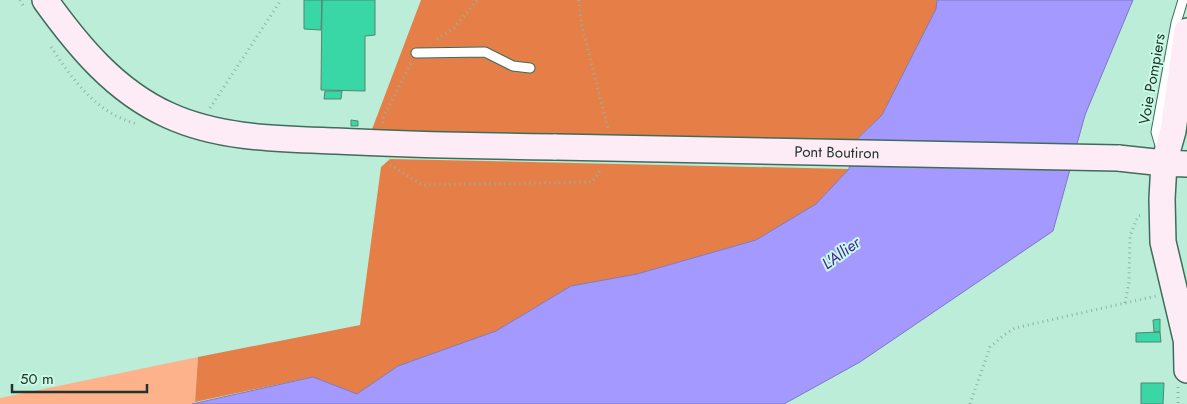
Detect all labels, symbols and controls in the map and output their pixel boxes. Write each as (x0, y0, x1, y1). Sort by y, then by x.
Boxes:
street label: Voie Pompiers (1133, 32, 1171, 126)
street label: Pont Boutiron (794, 141, 880, 164)
water label: L'Allier (817, 230, 866, 275)
scale bar (12, 362, 148, 394)
text: 50 m (20, 368, 54, 390)

